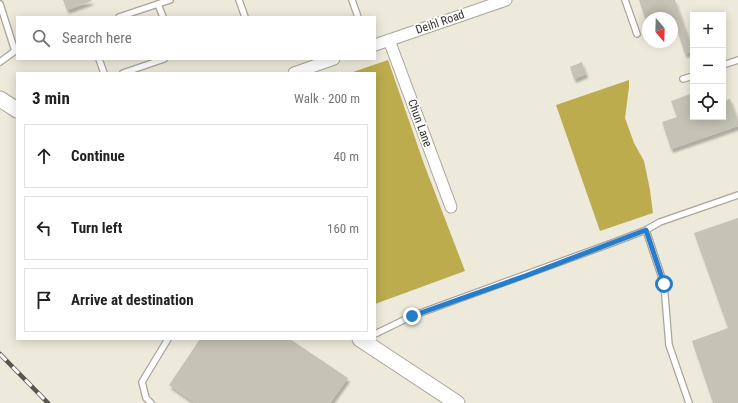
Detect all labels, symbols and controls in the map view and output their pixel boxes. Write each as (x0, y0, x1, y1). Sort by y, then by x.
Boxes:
street label: Deihl Road (414, 7, 466, 37)
north arrow (642, 12, 678, 48)
map controls (690, 12, 726, 120)
button: + (690, 12, 726, 48)
search box (16, 16, 376, 60)
icon: search (30, 27, 52, 49)
text: Search here (62, 29, 132, 47)
button: − (690, 48, 726, 84)
button: locate (690, 84, 726, 120)
text: 3 min (32, 88, 70, 108)
text: Walk · 200 m (294, 91, 360, 106)
street label: Chun Lane (405, 97, 435, 149)
icon: ahead (33, 145, 55, 167)
text: Continue (71, 147, 125, 165)
text: 40 m (333, 149, 359, 164)
icon: left (33, 217, 55, 239)
text: Turn left (71, 219, 122, 237)
text: 160 m (327, 221, 359, 236)
route start (655, 275, 673, 293)
icon: arrive (33, 289, 55, 311)
text: Arrive at destination (71, 291, 194, 309)
route end (403, 307, 421, 325)

